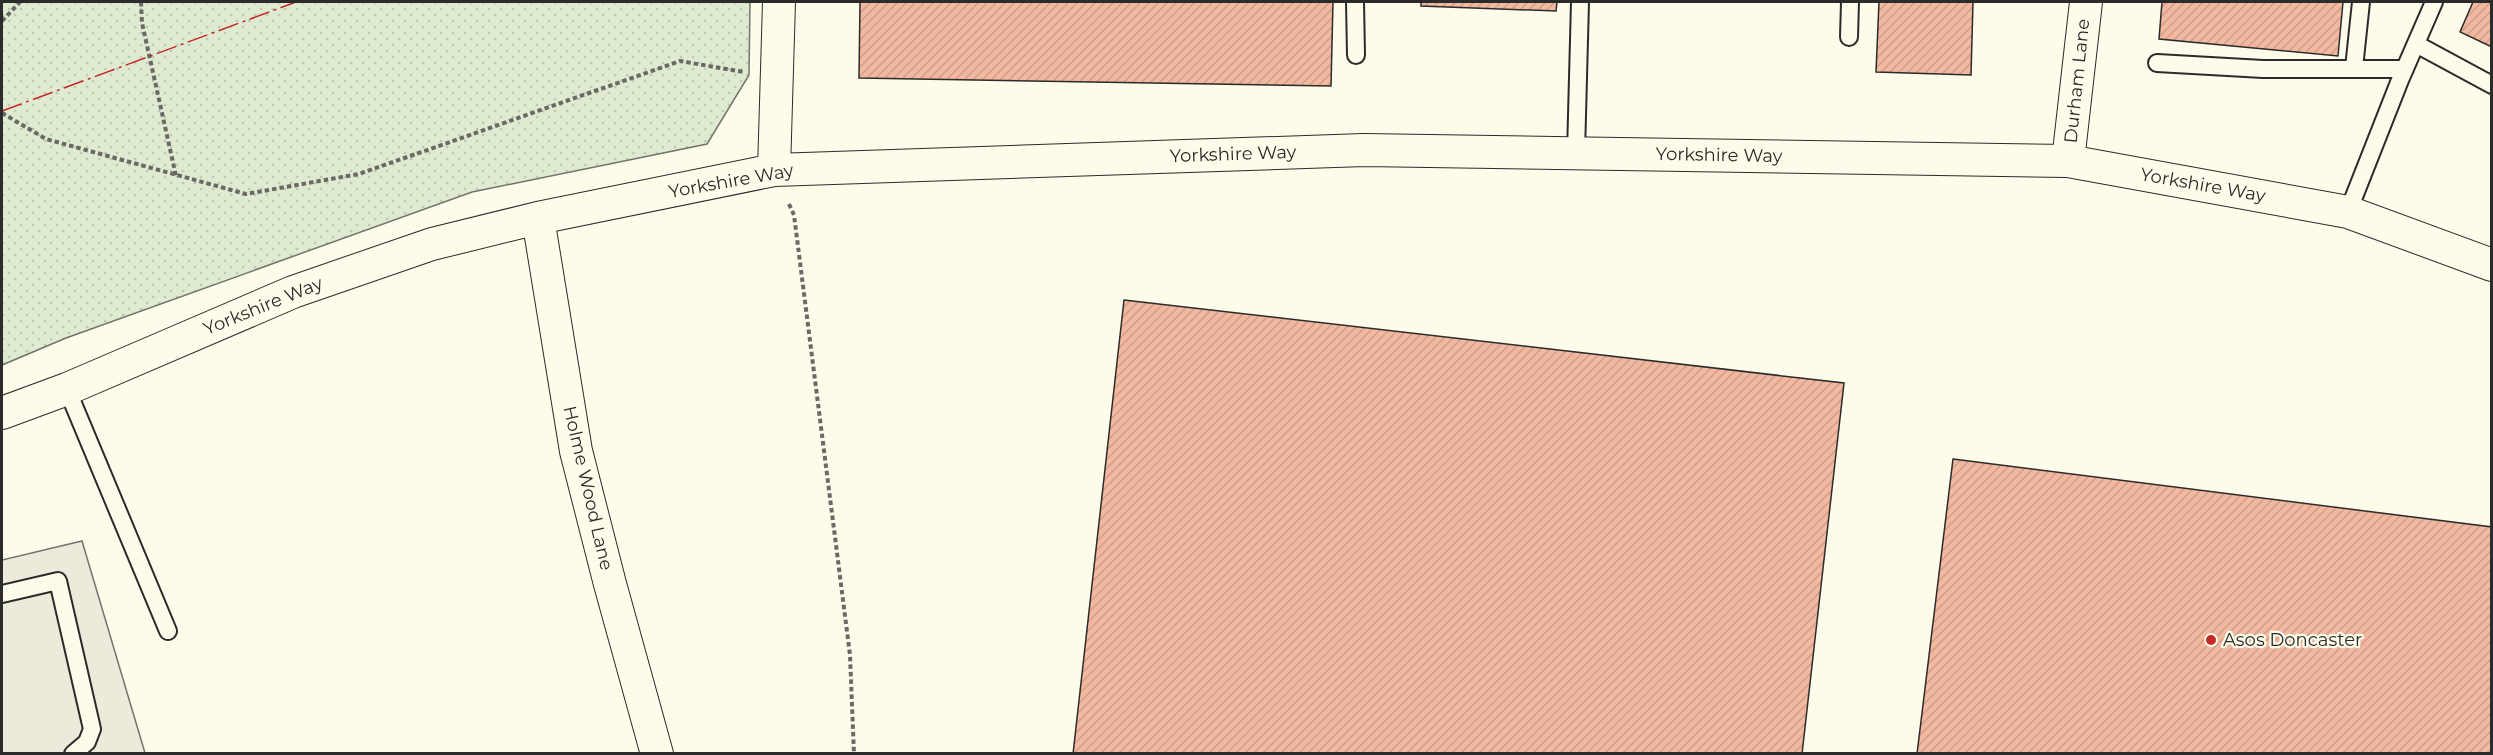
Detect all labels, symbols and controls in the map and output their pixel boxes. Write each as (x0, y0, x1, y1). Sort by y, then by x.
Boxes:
street label: Durham Lane (2060, 18, 2094, 144)
street label: Yorkshire Way (1169, 141, 1297, 167)
street label: Yorkshire Way (1656, 143, 1783, 167)
street label: Yorkshire Way (667, 159, 795, 203)
street label: Yorkshire Way (2139, 163, 2267, 207)
street label: Yorkshire Way (200, 272, 326, 340)
street label: Holme Wood Lane (558, 404, 618, 573)
place label: Asos Doncaster (2223, 629, 2362, 651)
marker: Asos Doncaster (2204, 633, 2218, 647)

